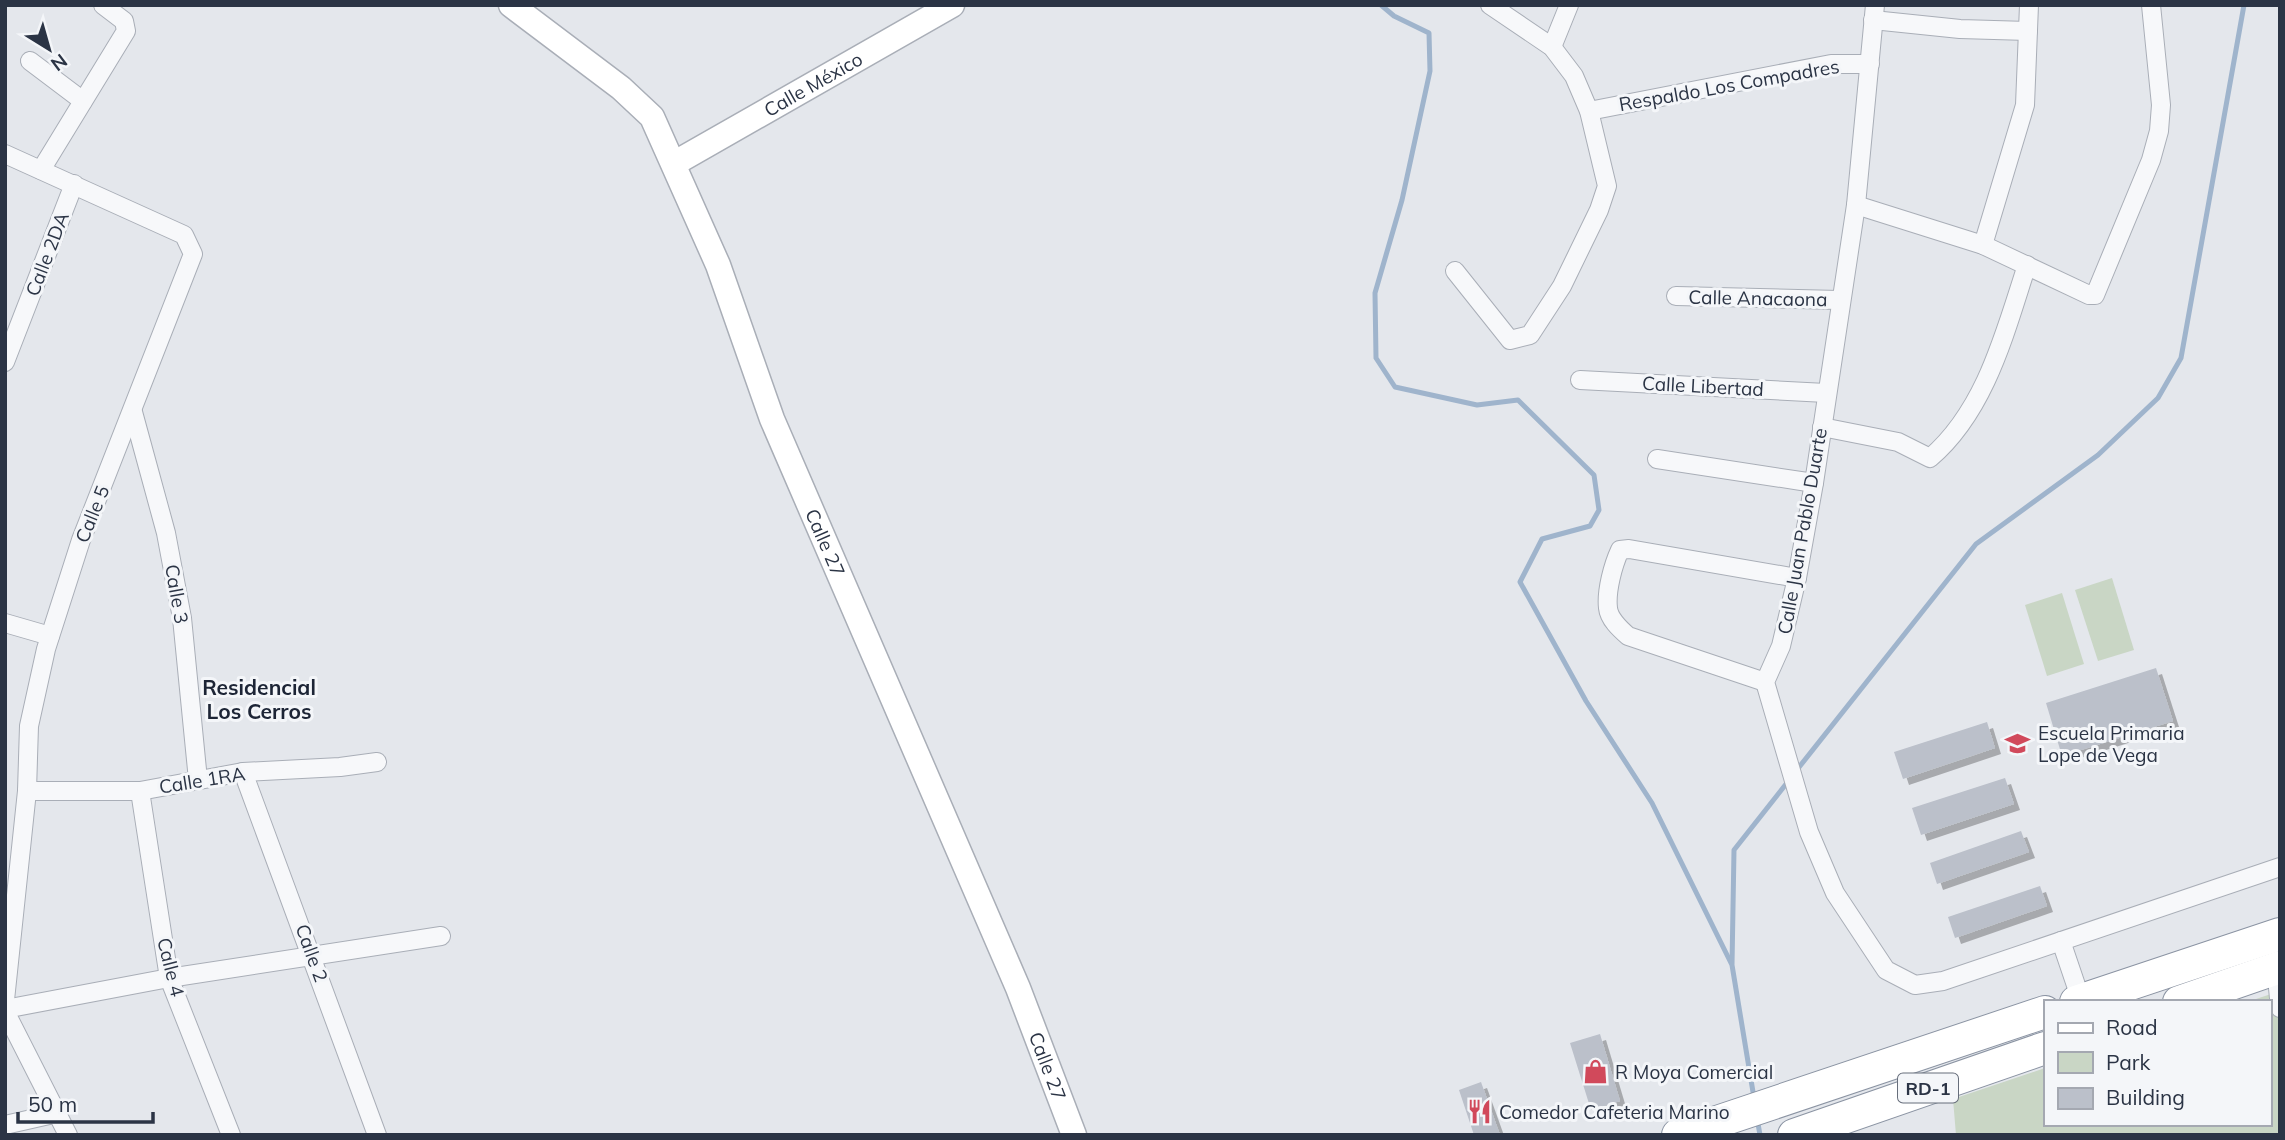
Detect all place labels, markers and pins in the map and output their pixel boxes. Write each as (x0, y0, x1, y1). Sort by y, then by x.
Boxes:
place label: Escuela Primaria Lope de Vega (2038, 721, 2185, 767)
school or university icon: Escuela Primaria Lope de Vega (2004, 730, 2032, 758)
shop icon: R Moya Comercial (1581, 1058, 1609, 1086)
place label: R Moya Comercial (1615, 1060, 1773, 1084)
restaurant icon: Comedor Cafeteria Marino (1465, 1098, 1493, 1126)
place label: Comedor Cafeteria Marino (1499, 1100, 1730, 1124)

